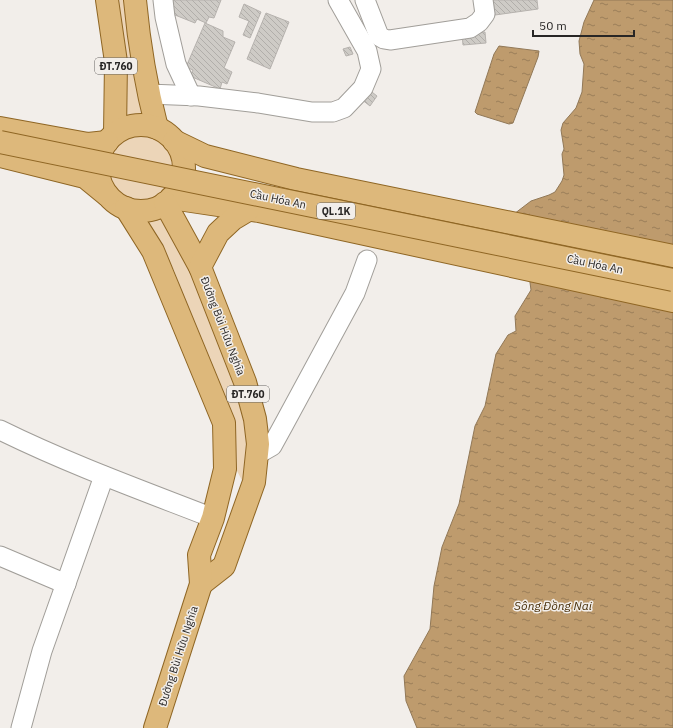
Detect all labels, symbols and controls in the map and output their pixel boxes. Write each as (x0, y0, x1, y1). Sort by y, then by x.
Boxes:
scale bar (533, 12, 634, 38)
text: 50 m (539, 18, 567, 33)
road number: ĐT.760 (95, 58, 137, 74)
street label: Cầu Hóa An (249, 186, 307, 212)
road number: QL.1K (317, 203, 355, 219)
street label: Cầu Hóa An (566, 251, 624, 277)
street label: Đường Bùi Hữu Nghĩa (198, 275, 248, 377)
road number: ĐT.760 (227, 386, 269, 402)
water label: Sông Đồng Nai (514, 598, 593, 613)
street label: Đường Bùi Hữu Nghĩa (155, 604, 201, 708)

